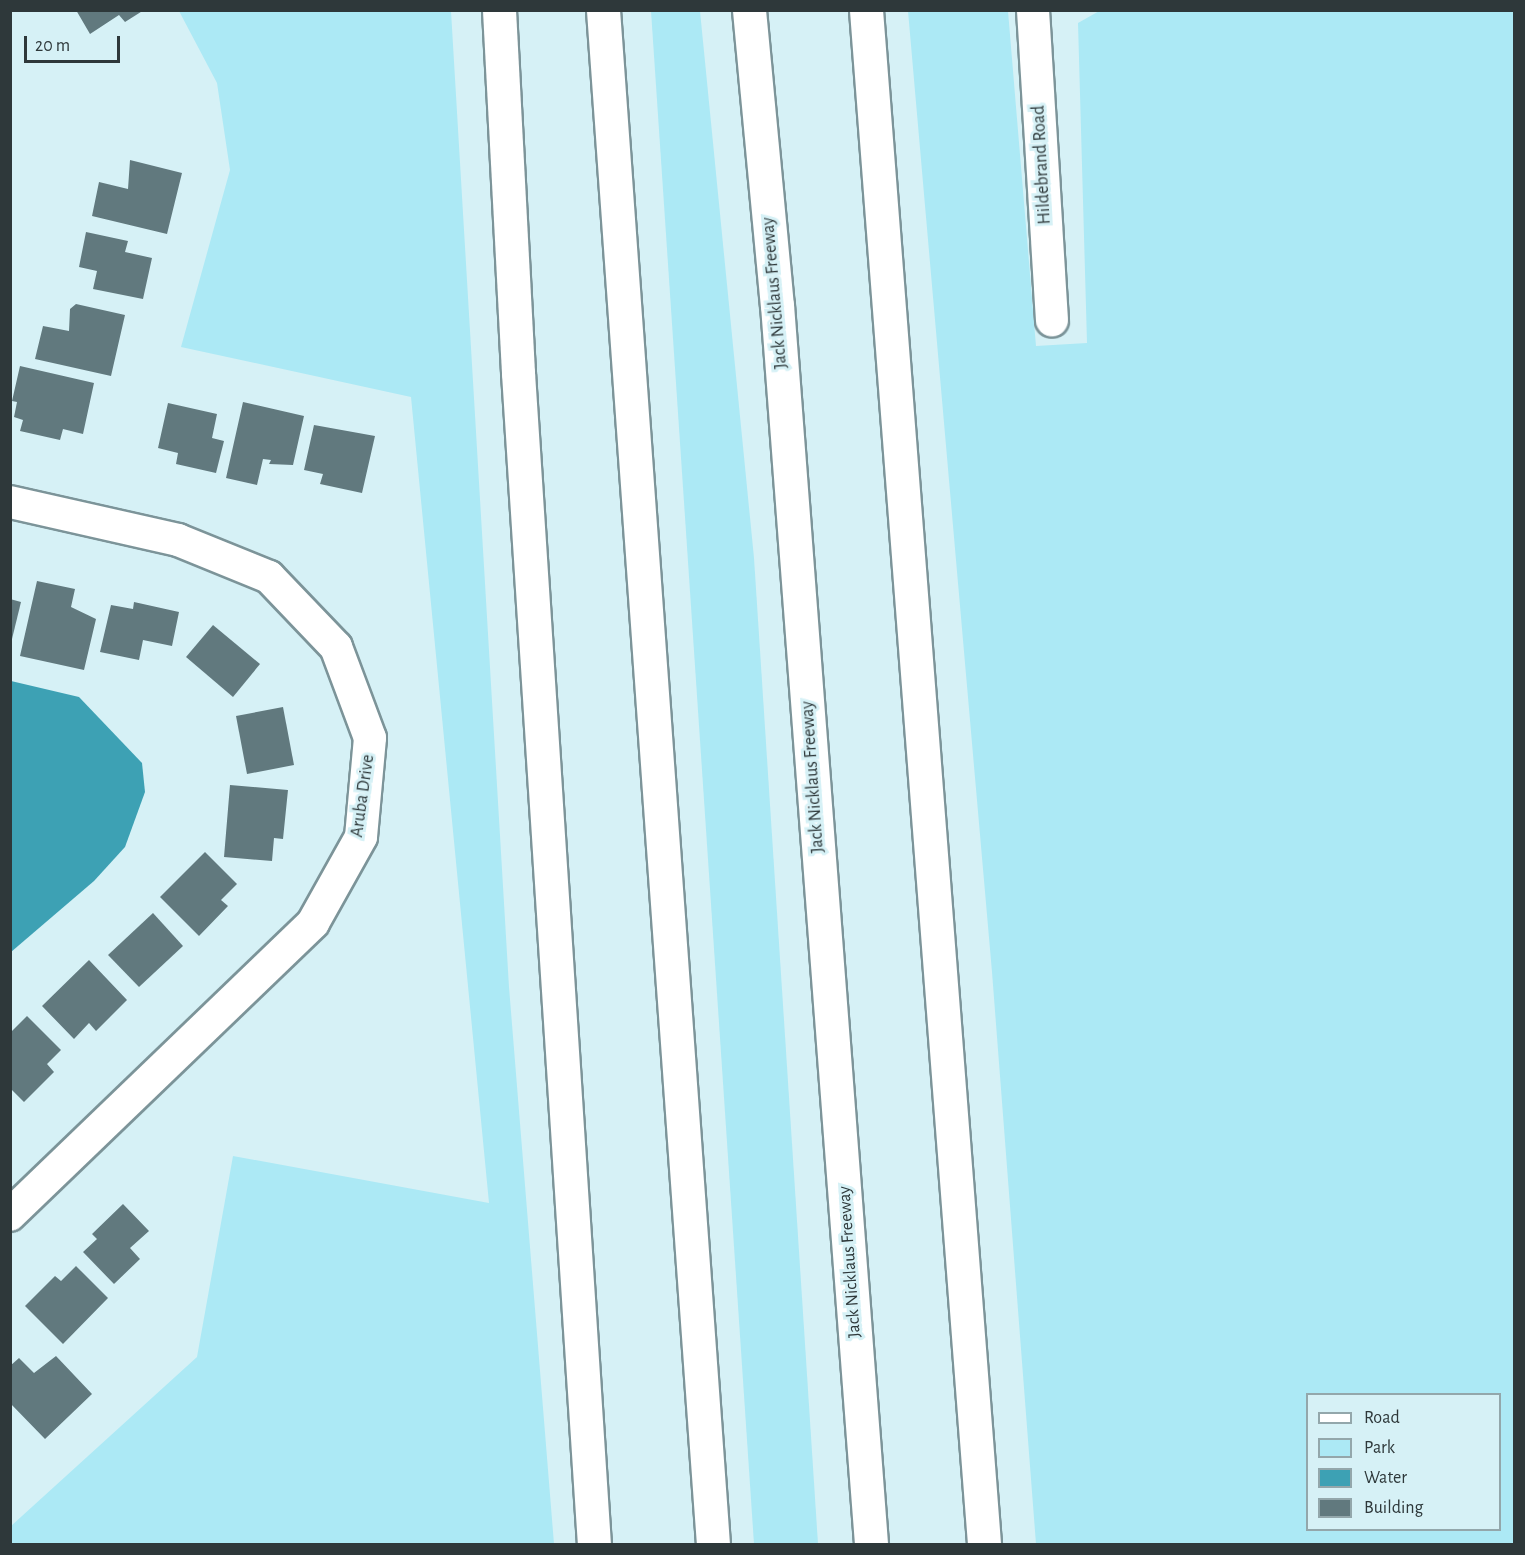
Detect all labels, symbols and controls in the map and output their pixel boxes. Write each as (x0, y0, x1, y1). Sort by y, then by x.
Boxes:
scale bar (27, 24, 123, 62)
text: 20 m (35, 37, 70, 55)
street label: Hildebrand Road (1028, 105, 1056, 225)
street label: Jack Nicklaus Freeway (758, 216, 792, 370)
street label: Jack Nicklaus Freeway (797, 700, 829, 854)
street label: Aruba Drive (347, 753, 379, 839)
street label: Jack Nicklaus Freeway (834, 1185, 866, 1339)
legend (1306, 1393, 1501, 1531)
text: Road (1364, 1409, 1400, 1427)
text: Park (1364, 1439, 1395, 1457)
text: Water (1364, 1469, 1407, 1487)
text: Building (1364, 1499, 1423, 1517)

